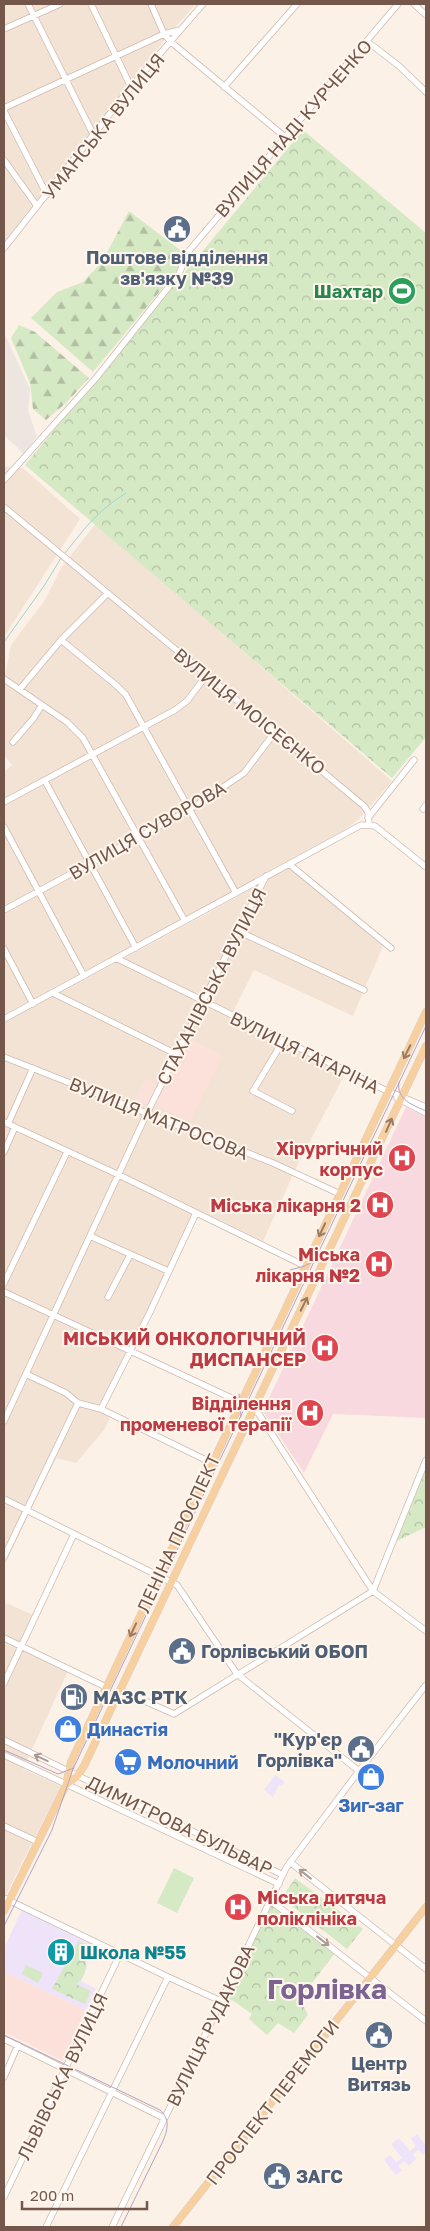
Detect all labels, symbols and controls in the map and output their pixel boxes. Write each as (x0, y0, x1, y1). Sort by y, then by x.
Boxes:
street label: ВУЛИЦЯ НАДІ КУРЧЕНКО (210, 35, 376, 221)
street label: УМАНСЬКА ВУЛИЦЯ (37, 48, 169, 204)
public building icon: Поштове відділення зв'язку №39 (162, 214, 192, 244)
place label: Поштове відділення зв'язку №39 (86, 246, 268, 289)
sports icon: Шахтар (387, 276, 417, 306)
place label: Шахтар (314, 280, 383, 302)
street label: ВУЛИЦЯ МОІСЕЄНКО (170, 643, 330, 779)
street label: ВУЛИЦЯ СУВОРОВА (65, 776, 229, 884)
street label: СТАХАНІВСЬКА ВУЛИЦЯ (152, 884, 270, 1088)
street label: ВУЛИЦЯ ГАГАРІНА (227, 1006, 383, 1098)
one-way arrow (402, 1044, 411, 1059)
street label: ВУЛИЦЯ МАТРОСОВА (66, 1072, 252, 1164)
one-way arrow (384, 1118, 394, 1133)
place label: Хірургічний корпус (276, 1137, 383, 1180)
hospital icon: Хірургічний корпус (387, 1143, 417, 1173)
hospital icon: Міська лікарня 2 (365, 1190, 395, 1220)
place label: Міська лікарня 2 (210, 1194, 361, 1216)
one-way arrow (317, 1222, 327, 1237)
place label: Міська лікарня №2 (256, 1243, 360, 1286)
hospital icon: Міська лікарня №2 (364, 1249, 394, 1279)
one-way arrow (300, 1297, 309, 1312)
place label: МІСЬКИЙ ОНКОЛОГІЧНИЙ ДИСПАНСЕР (63, 1327, 306, 1370)
hospital icon: МІСЬКИЙ ОНКОЛОГІЧНИЙ ДИСПАНСЕР (310, 1333, 340, 1363)
place label: Відділення променевої терапії (120, 1392, 292, 1435)
hospital icon: Відділення променевої терапії (295, 1398, 325, 1428)
street label: ЛЕНІНА ПРОСПЕКТ (132, 1450, 224, 1616)
one-way arrow (127, 1622, 137, 1637)
public building icon: Горлівський ОБОП (167, 1636, 197, 1666)
place label: Горлівський ОБОП (201, 1640, 368, 1662)
fuel station icon: МАЗС РТК (59, 1682, 89, 1712)
place label: МАЗС РТК (93, 1686, 188, 1708)
shop icon: Династія (53, 1714, 83, 1744)
place label: Династія (87, 1718, 168, 1740)
place label: "Кур'єр Горлівка" (257, 1728, 342, 1771)
public building icon: "Кур'єр Горлівка" (346, 1734, 376, 1764)
supermarket icon: Молочний (113, 1747, 143, 1777)
place label: Молочний (147, 1751, 238, 1773)
one-way arrow (34, 1753, 49, 1762)
shop icon: Зиг-заг (356, 1762, 386, 1792)
street label: ДИМИТРОВА БУЛЬВАР (84, 1771, 276, 1879)
place label: Зиг-заг (338, 1794, 404, 1816)
one-way arrow (299, 1868, 312, 1879)
place label: Міська дитяча поліклініка (257, 1886, 386, 1929)
hospital icon: Міська дитяча поліклініка (223, 1892, 253, 1922)
one-way arrow (316, 1936, 329, 1947)
building icon: Школа №55 (46, 1937, 76, 1967)
street label: ВУЛИЦЯ РУДАКОВА (161, 1940, 259, 2110)
place label: Школа №55 (80, 1941, 186, 1963)
district label: Горлівка (267, 1972, 387, 2005)
street label: ЛЬВІВСЬКА ВУЛИЦЯ (12, 1989, 112, 2163)
street label: ПРОСПЕКТ ПЕРЕМОГИ (201, 2015, 343, 2189)
public building icon: Центр Витязь (364, 2020, 394, 2050)
place label: Центр Витязь (347, 2052, 411, 2095)
public building icon: ЗАГС (262, 2161, 292, 2191)
place label: ЗАГС (296, 2165, 343, 2187)
scale bar (22, 2178, 148, 2210)
text: 200 m (30, 2186, 74, 2204)

